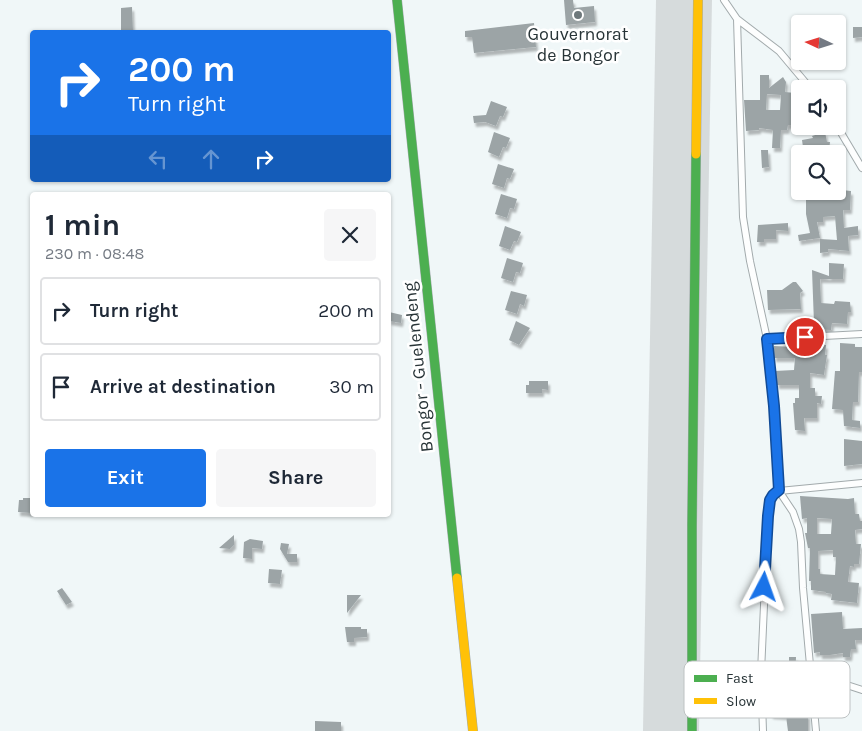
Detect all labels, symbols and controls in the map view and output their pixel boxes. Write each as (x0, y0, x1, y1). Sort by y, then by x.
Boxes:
marker: Gouvernorat de Bongor (572, 9, 584, 21)
north arrow (791, 15, 846, 70)
map controls (791, 15, 846, 200)
place label: Gouvernorat de Bongor (527, 23, 629, 66)
text: 200 m (128, 49, 236, 90)
icon: right (45, 50, 110, 115)
button: sound (791, 80, 846, 135)
text: Turn right (128, 91, 226, 117)
icon: left (144, 145, 172, 173)
icon: ahead (197, 145, 225, 173)
icon: right (250, 145, 278, 173)
button: search (791, 145, 846, 200)
text: 1 min (45, 207, 120, 243)
button: close (324, 209, 376, 261)
text: 230 m · 08:48 (45, 244, 144, 263)
street label: Bongor - Guelendeng (398, 281, 438, 453)
icon: right (47, 297, 75, 325)
text: Turn right (90, 300, 179, 322)
text: 200 m (318, 300, 374, 322)
pin (784, 316, 826, 358)
icon: arrive (791, 323, 819, 351)
icon: arrive (47, 373, 75, 401)
text: Arrive at destination (90, 376, 276, 398)
text: 30 m (329, 376, 374, 398)
button: Exit (45, 449, 206, 507)
button: Share (216, 449, 376, 507)
position arrow (737, 560, 789, 612)
legend (684, 661, 850, 718)
text: Fast (726, 670, 753, 687)
text: Slow (726, 693, 756, 710)

